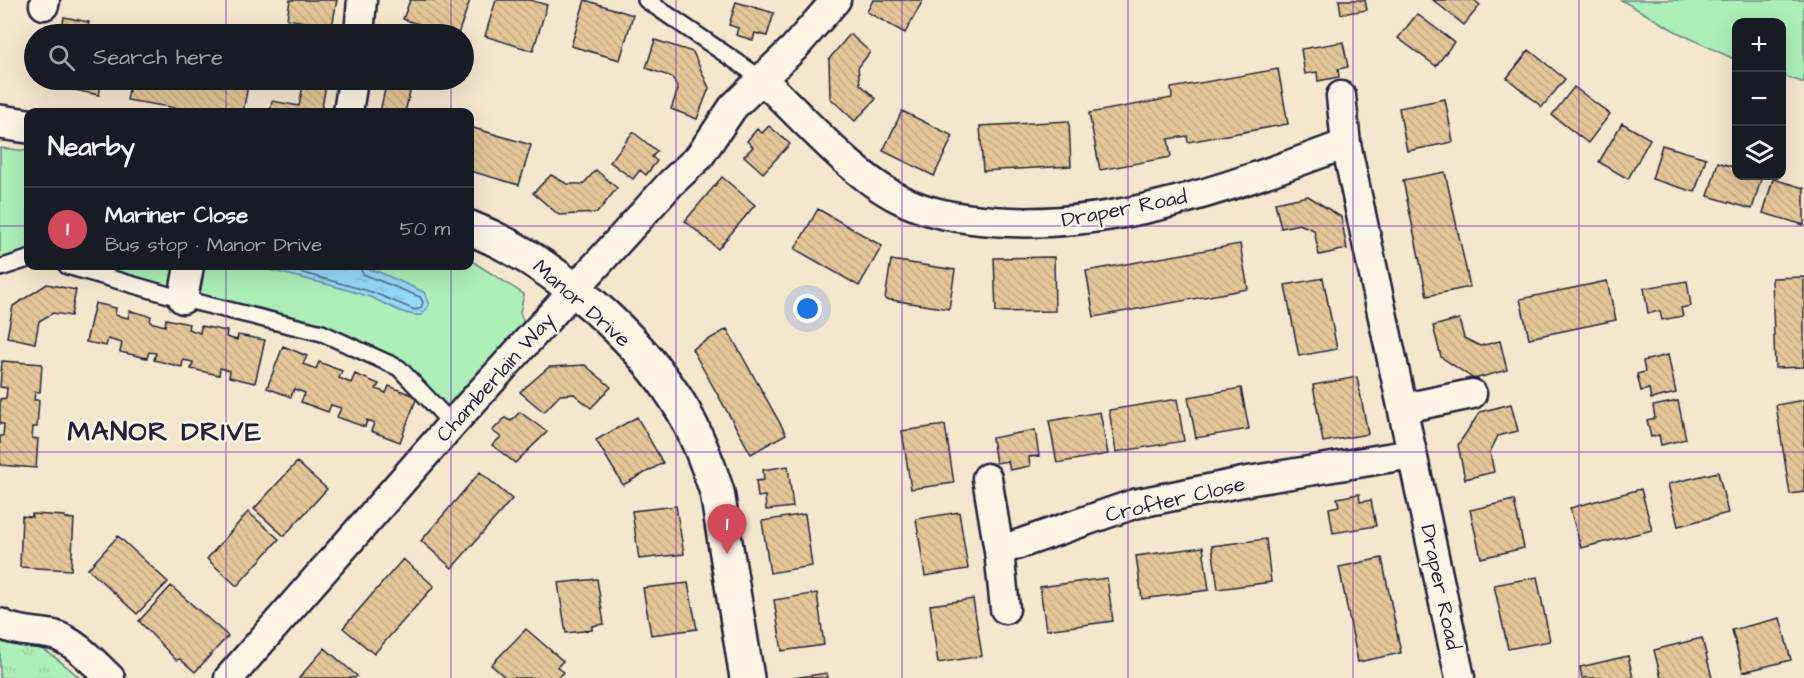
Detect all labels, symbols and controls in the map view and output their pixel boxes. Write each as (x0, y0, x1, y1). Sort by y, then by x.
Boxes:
map controls (1732, 18, 1786, 180)
button: + (1732, 18, 1786, 72)
search box (24, 24, 474, 90)
icon: search (45, 41, 78, 74)
text: Search here (93, 42, 223, 73)
button: − (1732, 72, 1786, 126)
button: layers (1732, 126, 1786, 180)
text: Nearby (48, 129, 135, 165)
street label: Draper Road (1059, 182, 1190, 236)
text: Mariner Close (105, 200, 248, 231)
text: 1 (66, 215, 69, 243)
text: 50 m (400, 215, 450, 243)
text: Bus stop · Manor Drive (105, 231, 322, 259)
street label: Manor Drive (526, 253, 637, 354)
your location (793, 294, 822, 323)
street label: Chamberlain Way (429, 306, 563, 450)
district label: MANOR DRIVE (68, 413, 262, 451)
street label: Crofter Close (1102, 469, 1248, 530)
pin: 1 (708, 504, 746, 554)
street label: Draper Road (1412, 522, 1468, 653)

